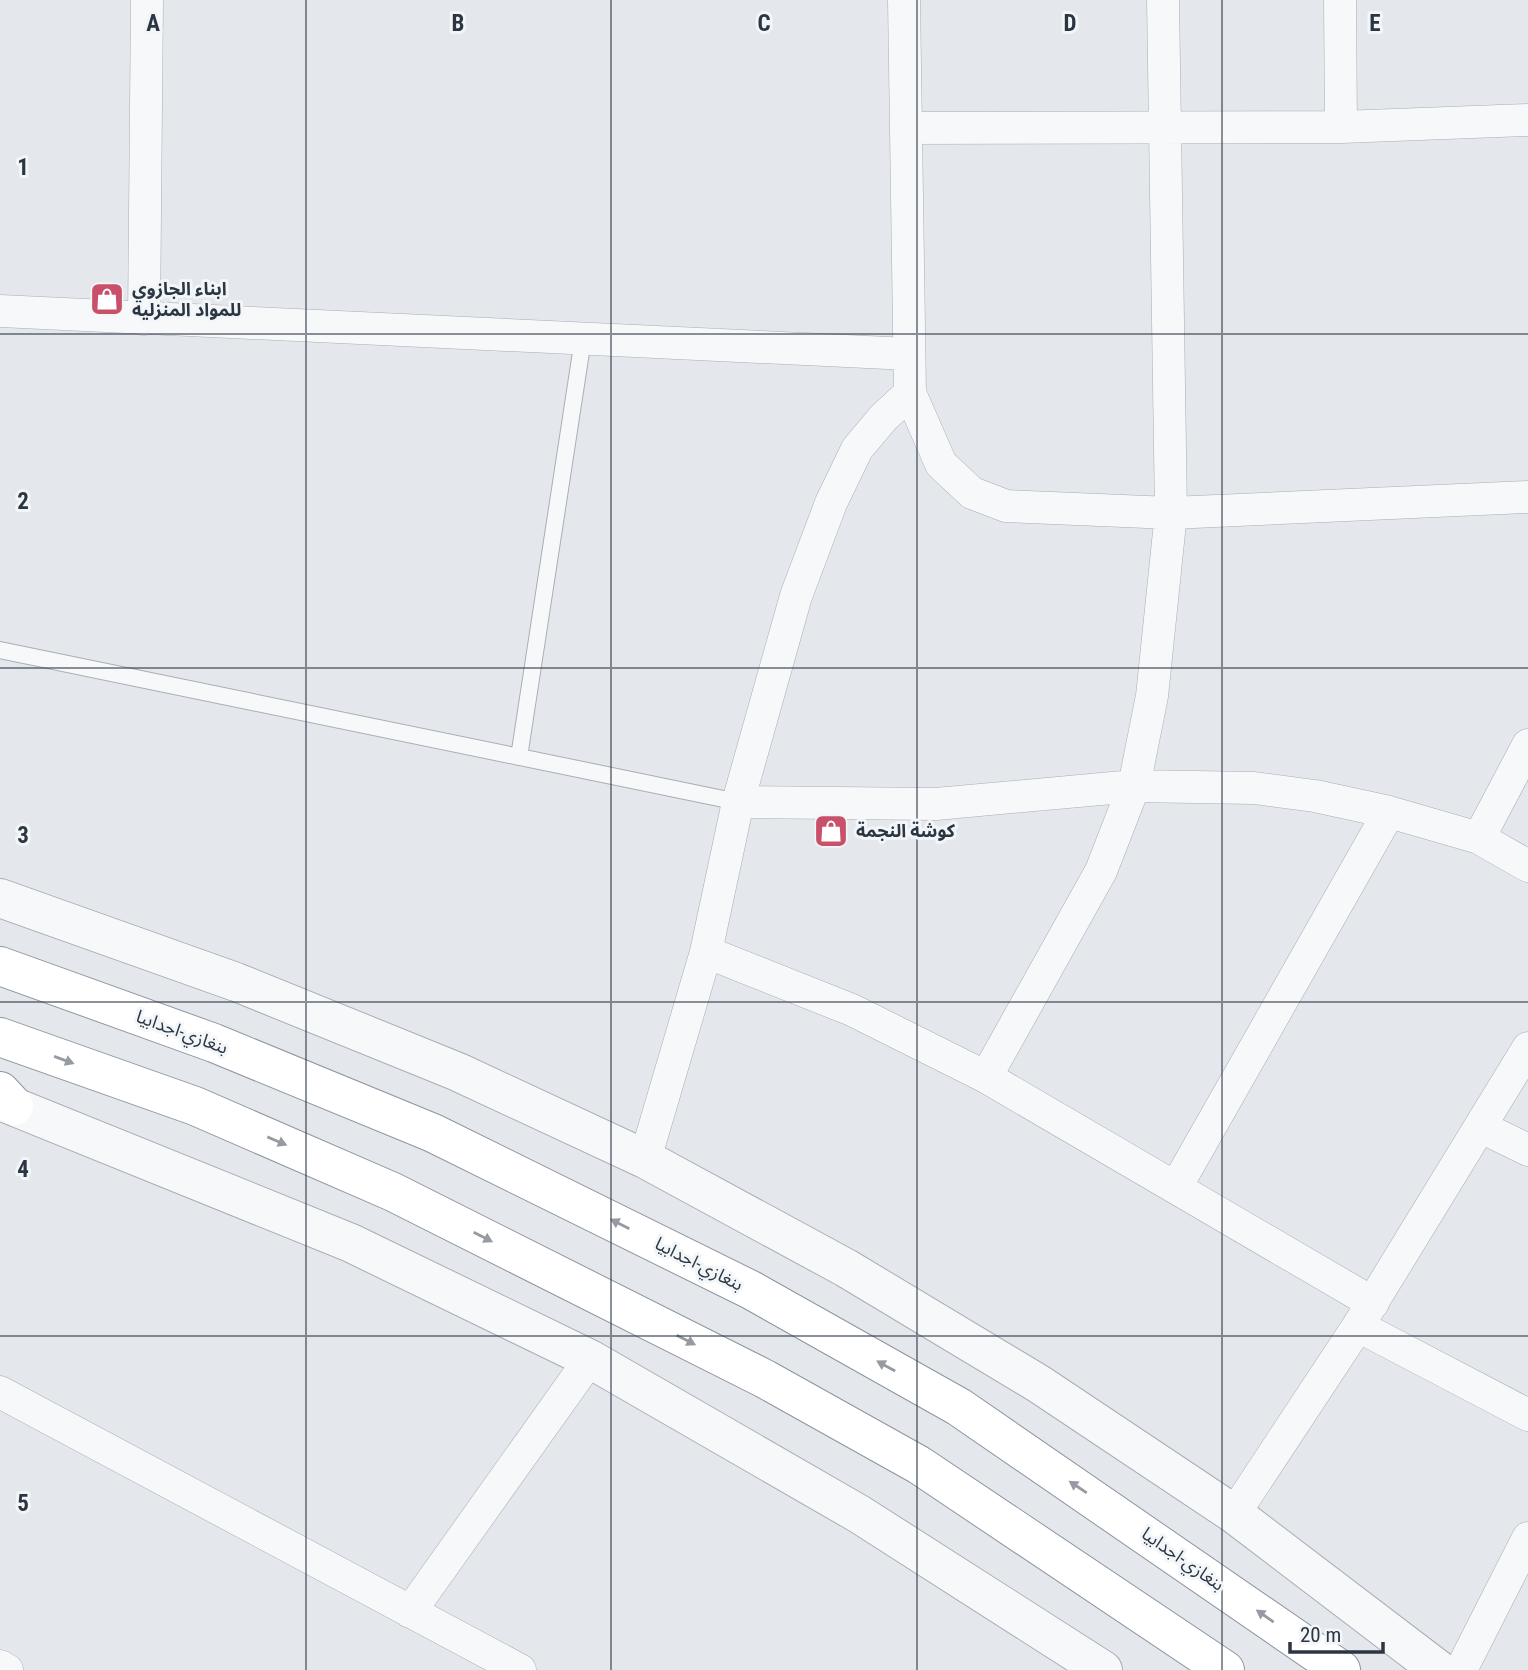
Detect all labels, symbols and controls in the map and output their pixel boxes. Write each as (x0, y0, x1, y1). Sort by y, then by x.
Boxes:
text: A (146, 10, 160, 37)
text: B (452, 10, 464, 37)
text: C (757, 10, 771, 37)
text: D (1064, 10, 1077, 37)
text: E (1369, 10, 1381, 37)
text: 1 (17, 154, 29, 181)
place label: ابناء الجازوي للمواد المنزليه (132, 278, 241, 321)
shop icon: ابناء الجازوي للمواد المنزليه (88, 280, 126, 318)
text: 2 (17, 488, 29, 515)
shop icon: كوشة النجمة (812, 812, 850, 850)
place label: كوشة النجمة (856, 820, 956, 841)
text: 3 (17, 822, 29, 849)
street label: بنغازي-اجدابيا (132, 1005, 231, 1061)
one-way arrow (54, 1055, 75, 1066)
one-way arrow (266, 1136, 287, 1147)
text: 4 (17, 1156, 29, 1183)
one-way arrow (610, 1219, 630, 1230)
one-way arrow (473, 1232, 493, 1243)
street label: بنغازي-اجدابيا (650, 1232, 747, 1298)
one-way arrow (676, 1334, 696, 1345)
one-way arrow (876, 1360, 895, 1372)
one-way arrow (1069, 1480, 1087, 1494)
text: 5 (17, 1490, 29, 1517)
street label: بنغازي-اجدابيا (1136, 1522, 1229, 1597)
one-way arrow (1256, 1609, 1274, 1623)
scale bar (1290, 1610, 1383, 1654)
text: 20 m (1300, 1623, 1341, 1647)

